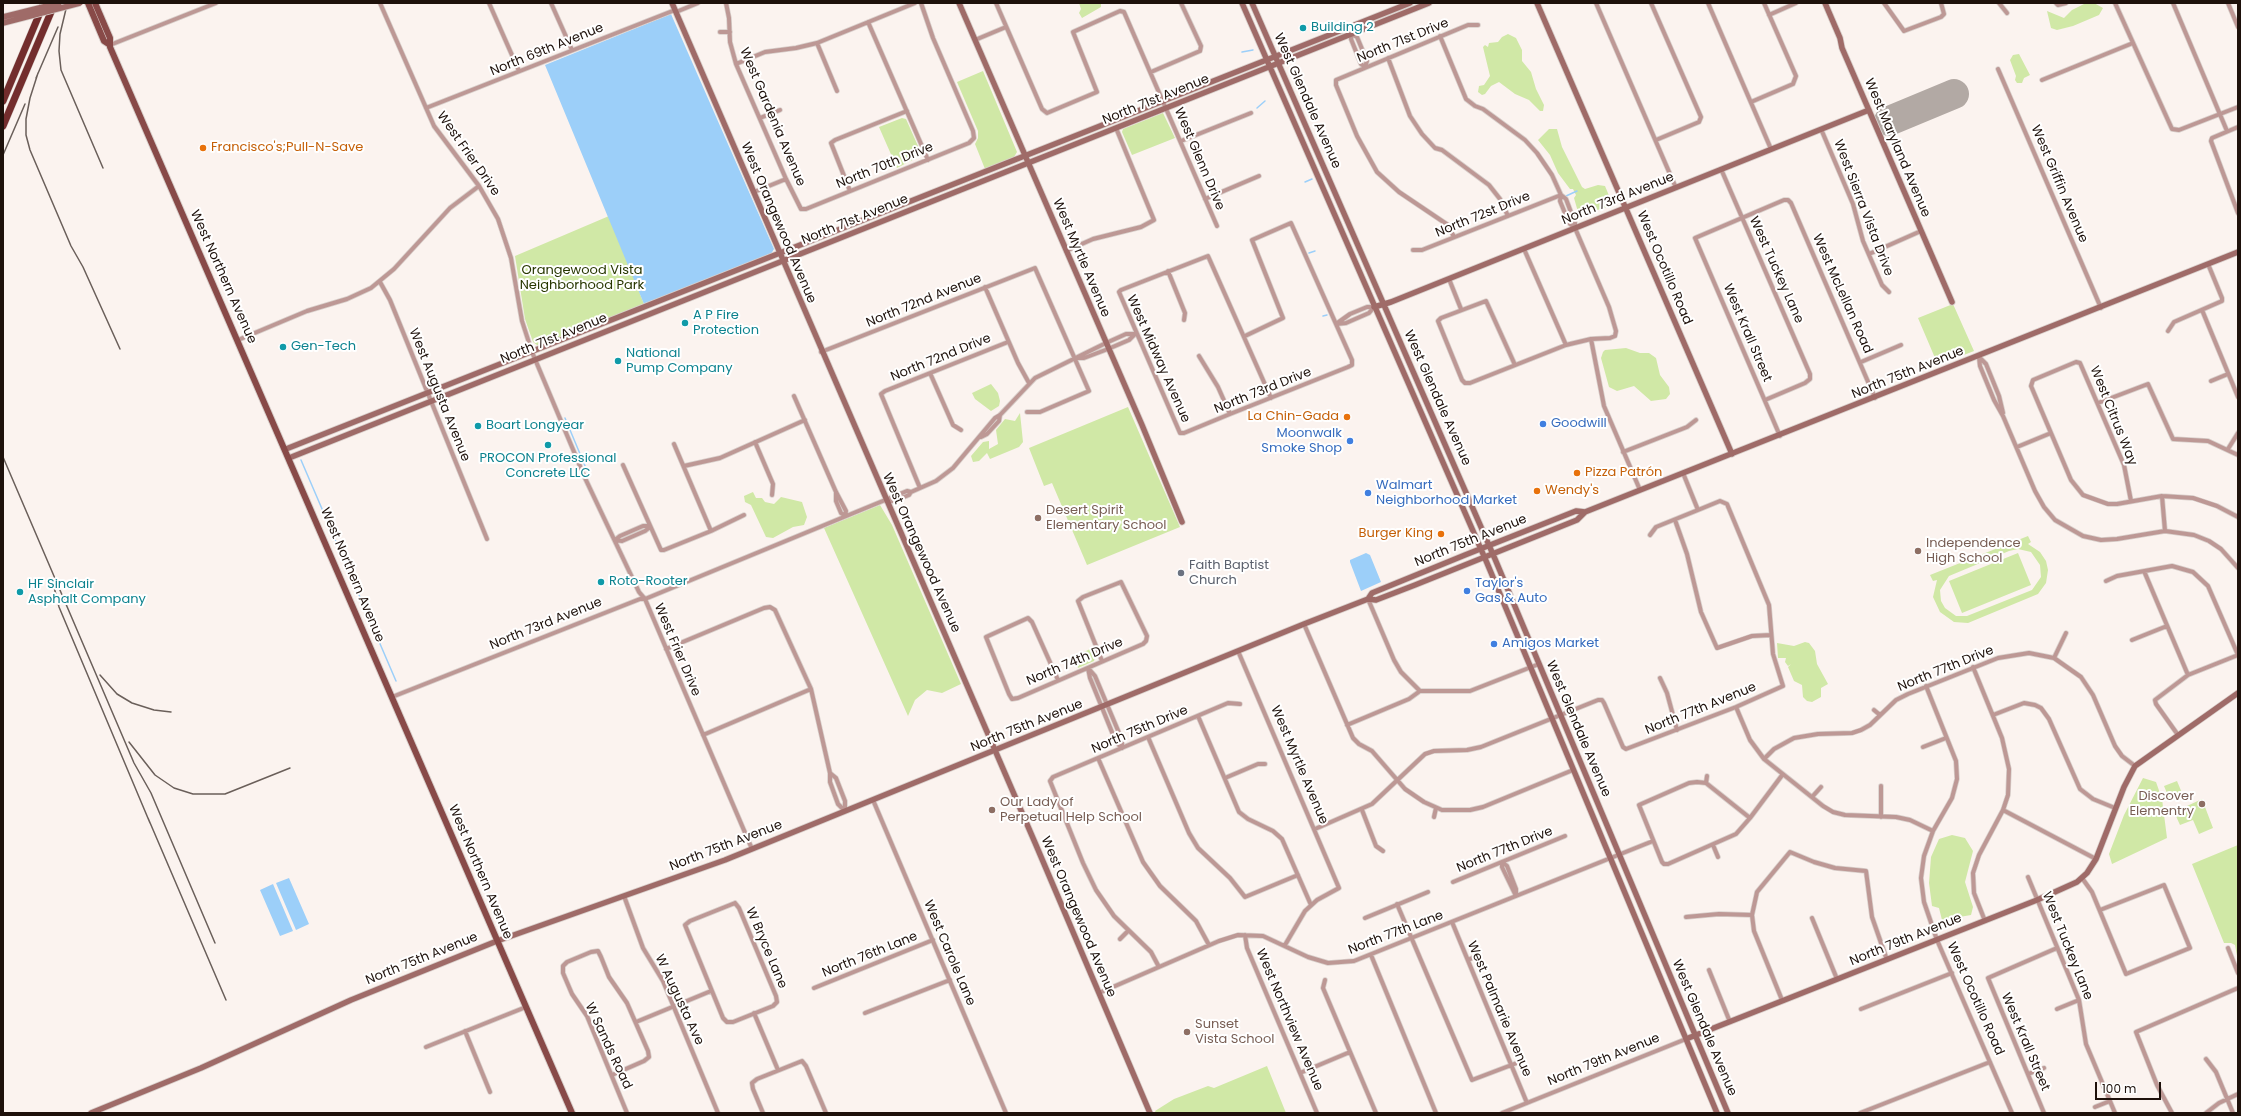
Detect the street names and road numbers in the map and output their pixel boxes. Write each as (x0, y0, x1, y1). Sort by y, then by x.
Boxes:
street label: North 71st Drive (1355, 15, 1451, 67)
street label: North 69th Avenue (488, 20, 606, 80)
street label: West Glendale Avenue (1270, 31, 1344, 171)
street label: West Gardenia Avenue (736, 45, 808, 189)
street label: North 71st Avenue (1100, 71, 1212, 129)
street label: West Maryland Avenue (1861, 76, 1933, 220)
street label: West Glenn Drive (1170, 105, 1228, 213)
street label: West Frier Drive (433, 109, 503, 199)
street label: West Griffin Avenue (2027, 123, 2091, 245)
street label: West Sierra Vista Drive (1830, 138, 1896, 278)
street label: North 70th Drive (834, 139, 936, 193)
street label: West Orangewood Avenue (737, 140, 819, 306)
street label: North 73rd Avenue (1560, 169, 1676, 229)
street label: North 72st Drive (1433, 189, 1533, 241)
street label: North 71st Avenue (799, 191, 911, 249)
street label: West Myrtle Avenue (1049, 196, 1113, 320)
street label: West Northern Avenue (186, 208, 260, 346)
street label: West Ocotillo Road (1633, 209, 1695, 327)
street label: West Tuckey Lane (1745, 214, 1807, 326)
street label: West McLellan Road (1809, 232, 1875, 356)
street label: North 72nd Avenue (864, 271, 984, 331)
street label: West Krall Street (1719, 282, 1775, 384)
street label: West Midway Avenue (1123, 293, 1193, 425)
street label: North 71st Avenue (498, 310, 610, 368)
street label: West Augusta Avenue (405, 326, 473, 464)
street label: West Glendale Avenue (1400, 328, 1474, 468)
street label: North 72nd Drive (889, 331, 993, 385)
street label: North 75th Avenue (1850, 343, 1966, 403)
street label: North 73rd Drive (1212, 364, 1314, 418)
street label: West Citrus Way (2086, 364, 2140, 468)
street label: West Orangewood Avenue (879, 471, 963, 635)
street label: West Northern Avenue (317, 505, 387, 645)
street label: North 75th Avenue (1413, 511, 1529, 571)
street label: North 73rd Avenue (488, 594, 604, 654)
street label: West Frier Drive (650, 601, 704, 699)
street label: North 74th Drive (1024, 635, 1126, 689)
street label: North 77th Drive (1896, 643, 1996, 695)
street label: West Glendale Avenue (1542, 659, 1614, 799)
street label: North 77th Avenue (1643, 680, 1759, 738)
street label: North 75th Avenue (969, 696, 1085, 756)
street label: North 75th Drive (1089, 703, 1191, 757)
street label: West Myrtle Avenue (1267, 703, 1331, 827)
street label: West Northern Avenue (445, 802, 515, 942)
street label: North 75th Avenue (667, 817, 785, 875)
street label: North 77th Drive (1455, 824, 1555, 876)
street label: West Orangewood Avenue (1037, 834, 1119, 1000)
street label: West Tuckey Lane (2038, 890, 2096, 1002)
street label: West Carole Lane (920, 898, 978, 1008)
street label: W Bryce Lane (742, 905, 790, 991)
street label: North 77th Lane (1346, 908, 1446, 958)
street label: North 79th Avenue (1848, 910, 1964, 970)
street label: North 75th Avenue (364, 929, 480, 989)
street label: North 76th Lane (820, 929, 920, 981)
street label: West Palmarie Avenue (1463, 939, 1535, 1079)
street label: West Ocotillo Road (1943, 940, 2007, 1058)
street label: West Northview Avenue (1252, 947, 1326, 1093)
street label: W Augusta Ave (651, 952, 707, 1048)
street label: West Glendale Avenue (1668, 958, 1740, 1098)
street label: West Krall Street (1997, 991, 2053, 1093)
street label: W Sands Road (581, 1000, 635, 1092)
street label: North 79th Avenue (1546, 1030, 1662, 1090)

